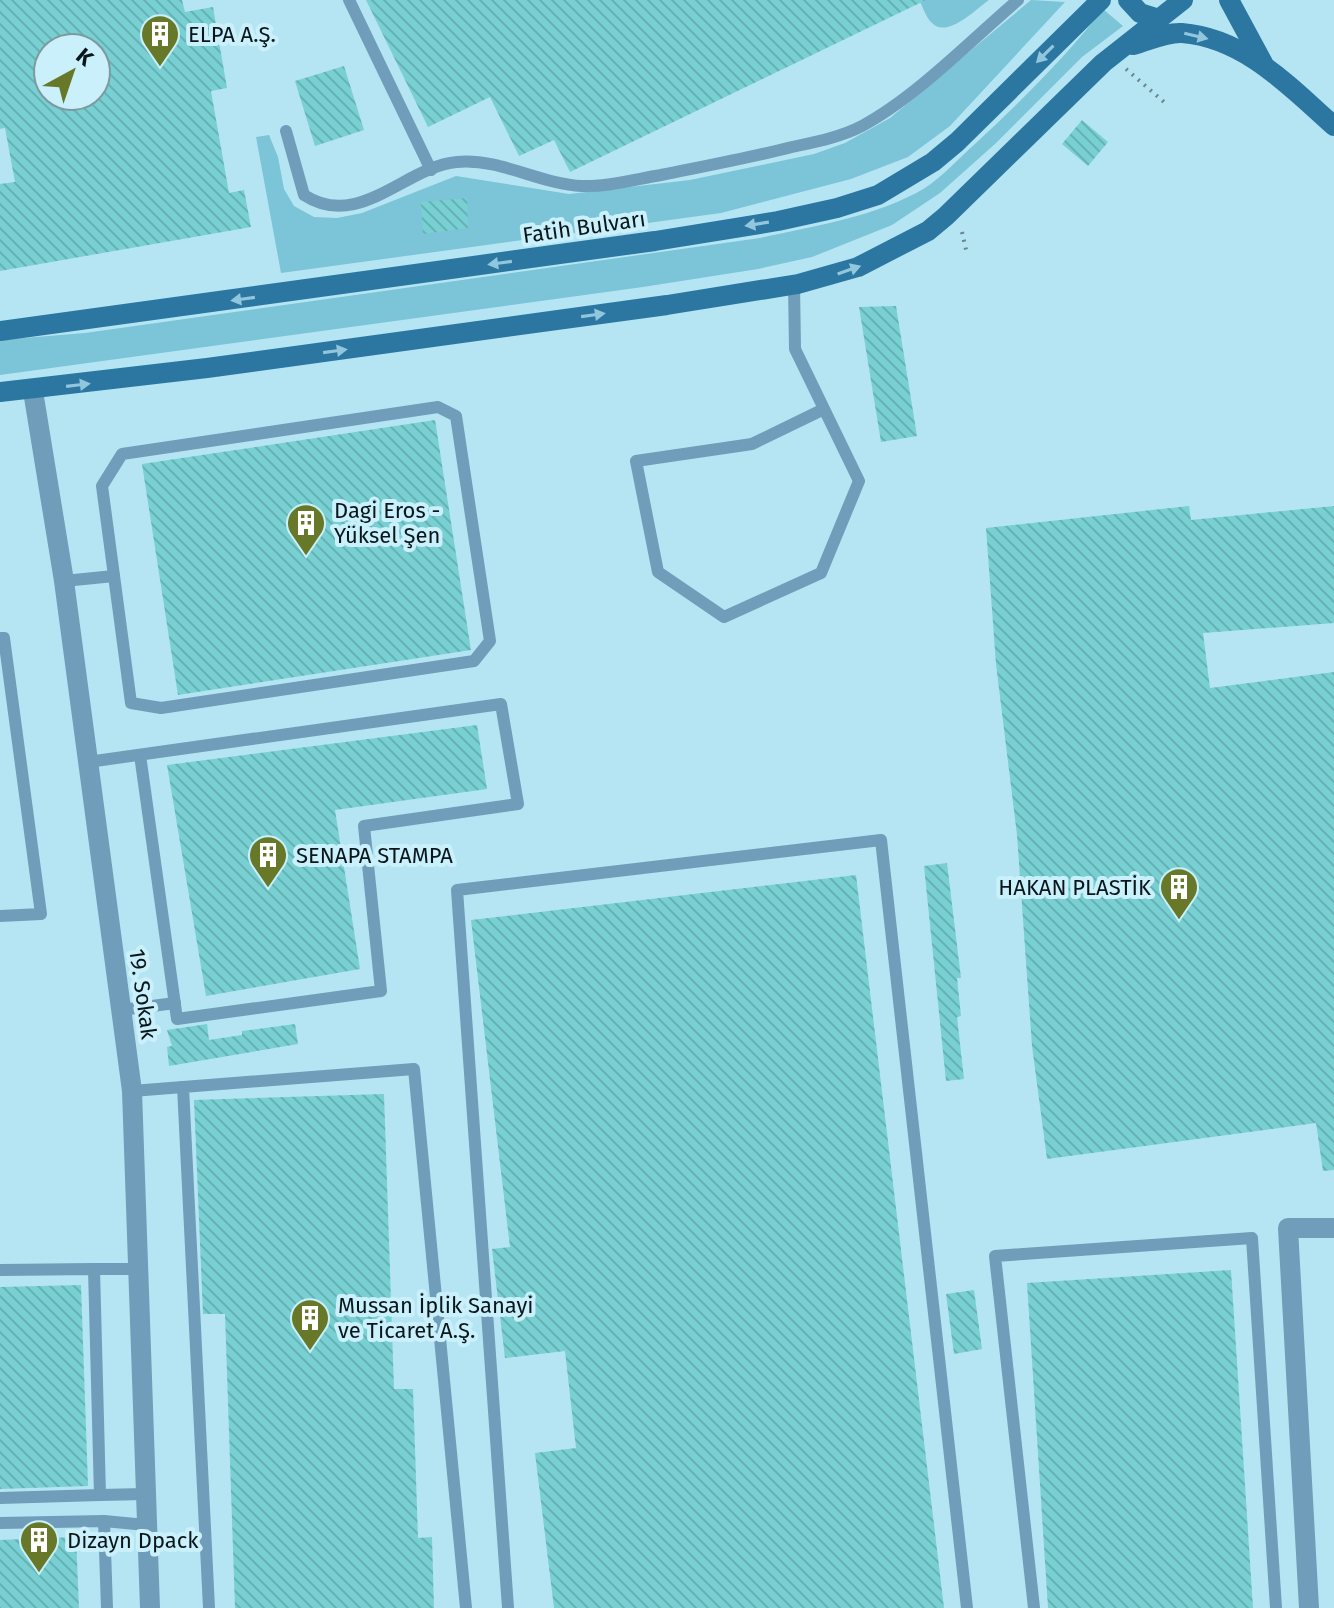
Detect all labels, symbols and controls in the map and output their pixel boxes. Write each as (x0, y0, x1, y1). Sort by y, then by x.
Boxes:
building icon: ELPA A.Ş. (139, 13, 181, 68)
place label: ELPA A.Ş. (188, 21, 276, 48)
one-way arrow (1184, 31, 1209, 43)
north arrow (32, 32, 112, 112)
text: K (71, 42, 99, 73)
one-way arrow (1036, 44, 1055, 63)
street label: Fatih Bulvarı (521, 205, 647, 249)
one-way arrow (744, 219, 769, 231)
one-way arrow (487, 257, 512, 270)
one-way arrow (837, 263, 861, 276)
one-way arrow (230, 293, 255, 306)
one-way arrow (581, 308, 606, 321)
one-way arrow (323, 344, 348, 357)
one-way arrow (65, 378, 90, 391)
place label: Dagi Eros - Yüksel Şen (334, 497, 440, 549)
building icon: Dagi Eros - Yüksel Şen (285, 502, 327, 557)
building icon: SENAPA STAMPA (247, 834, 289, 889)
place label: SENAPA STAMPA (296, 842, 453, 869)
building icon: HAKAN PLASTİK (1158, 866, 1200, 921)
place label: HAKAN PLASTİK (998, 874, 1151, 901)
street label: 19. Sokak (123, 947, 163, 1042)
place label: Mussan İplik Sanayi ve Ticaret A.Ş. (338, 1292, 534, 1344)
building icon: Mussan İplik Sanayi ve Ticaret A.Ş. (289, 1297, 331, 1352)
building icon: Dizayn Dpack (18, 1519, 60, 1574)
place label: Dizayn Dpack (67, 1527, 199, 1554)

